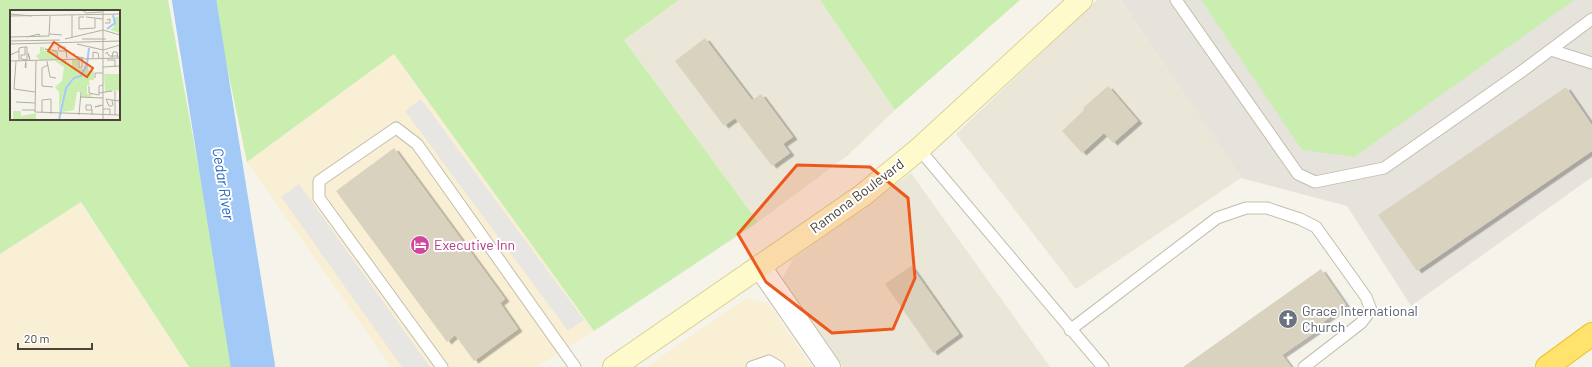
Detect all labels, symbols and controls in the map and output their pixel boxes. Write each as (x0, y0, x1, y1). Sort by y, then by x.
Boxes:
inset map (10, 10, 120, 120)
water label: Cedar River (209, 146, 239, 222)
street label: Ramona Boulevard (806, 155, 907, 236)
hotel icon: Executive Inn (409, 234, 431, 256)
place label: Executive Inn (434, 236, 515, 253)
place label: Grace International Church (1302, 302, 1418, 335)
church icon: Grace International Church (1277, 308, 1299, 330)
scale bar (18, 325, 92, 351)
text: 20 m (24, 331, 50, 345)

